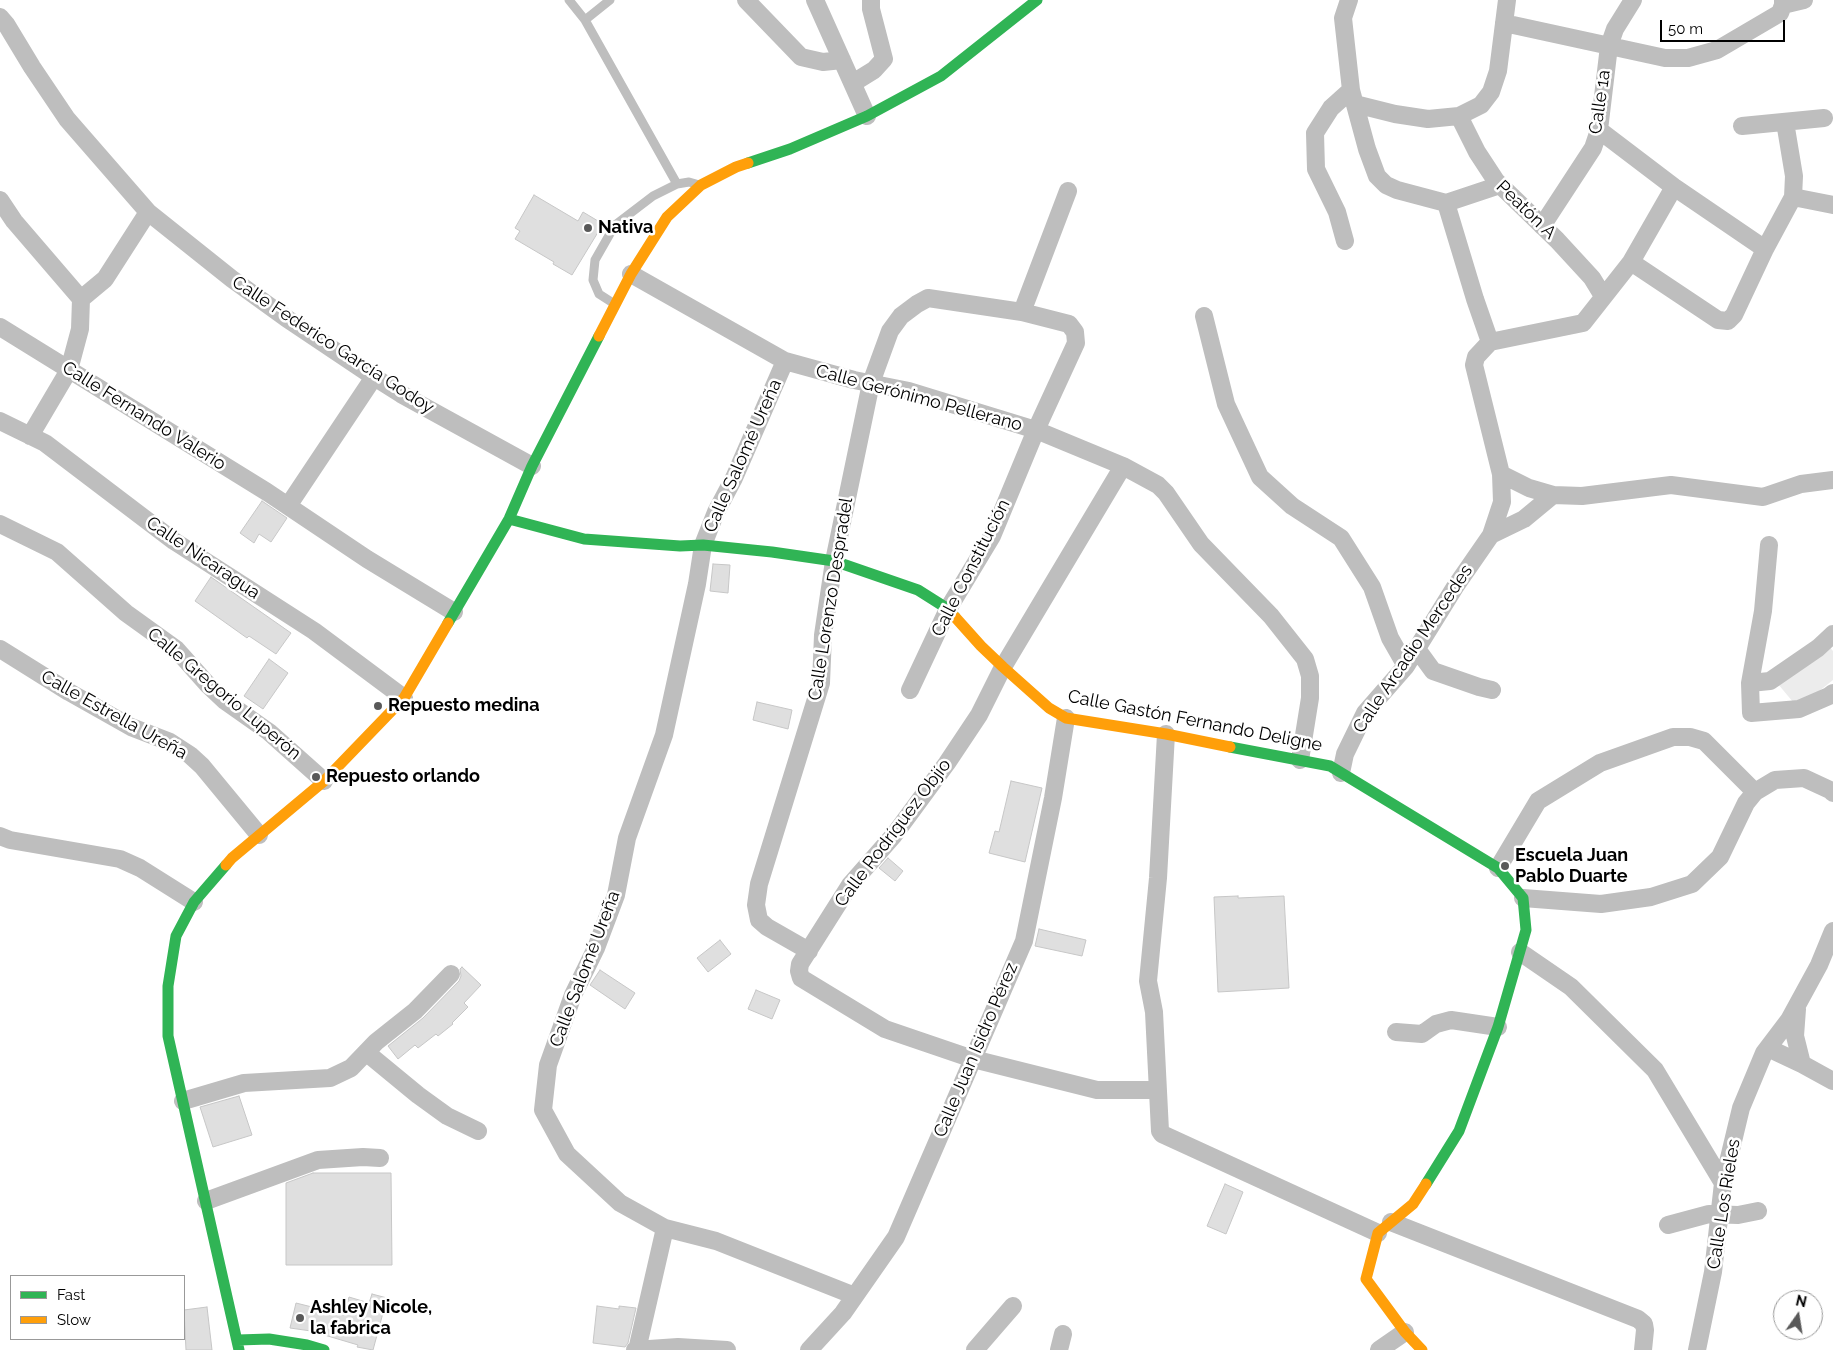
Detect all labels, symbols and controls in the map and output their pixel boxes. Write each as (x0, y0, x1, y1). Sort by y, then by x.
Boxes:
scale bar (1663, 10, 1788, 42)
text: 50 m (1668, 20, 1703, 38)
street label: Calle 1a (1585, 69, 1615, 135)
street label: Peatón A (1491, 176, 1561, 244)
place label: Nativa (598, 217, 653, 239)
marker: Nativa (582, 222, 594, 234)
street label: Calle Federico García Godoy (228, 272, 438, 418)
street label: Calle Fernando Valerio (58, 357, 230, 475)
street label: Calle Gerónimo Pellerano (813, 360, 1025, 436)
street label: Calle Salomé Ureña (699, 376, 787, 536)
street label: Calle Lorenzo Despradel (804, 496, 858, 702)
street label: Calle Constitución (927, 496, 1015, 640)
street label: Calle Nicaragua (142, 512, 264, 604)
street label: Calle Arcadio Mercedes (1349, 561, 1477, 737)
street label: Calle Gregorio Luperón (143, 623, 305, 765)
street label: Calle Estrella Ureña (37, 666, 191, 764)
street label: Calle Gastón Fernando Deligne (1066, 686, 1324, 756)
place label: Repuesto medina (388, 695, 540, 717)
marker: Repuesto medina (372, 700, 384, 712)
street label: Calle Rodríguez Objío (830, 755, 956, 911)
place label: Repuesto orlando (326, 766, 480, 788)
marker: Repuesto orlando (310, 771, 322, 783)
place label: Escuela Juan Pablo Duarte (1515, 845, 1628, 888)
marker: Escuela Juan Pablo Duarte (1499, 860, 1511, 872)
street label: Calle Salomé Ureña (545, 888, 625, 1050)
street label: Calle Juan Isidro Pérez (929, 959, 1023, 1141)
street label: Calle Los Rieles (1703, 1137, 1745, 1271)
legend (10, 1275, 185, 1340)
text: Fast (57, 1286, 85, 1304)
north arrow (1773, 1290, 1823, 1340)
text: N (1794, 1292, 1808, 1310)
place label: Ashley Nicole, la fabrica (310, 1297, 432, 1340)
text: Slow (57, 1311, 91, 1329)
marker: Ashley Nicole, la fabrica (294, 1312, 306, 1324)

